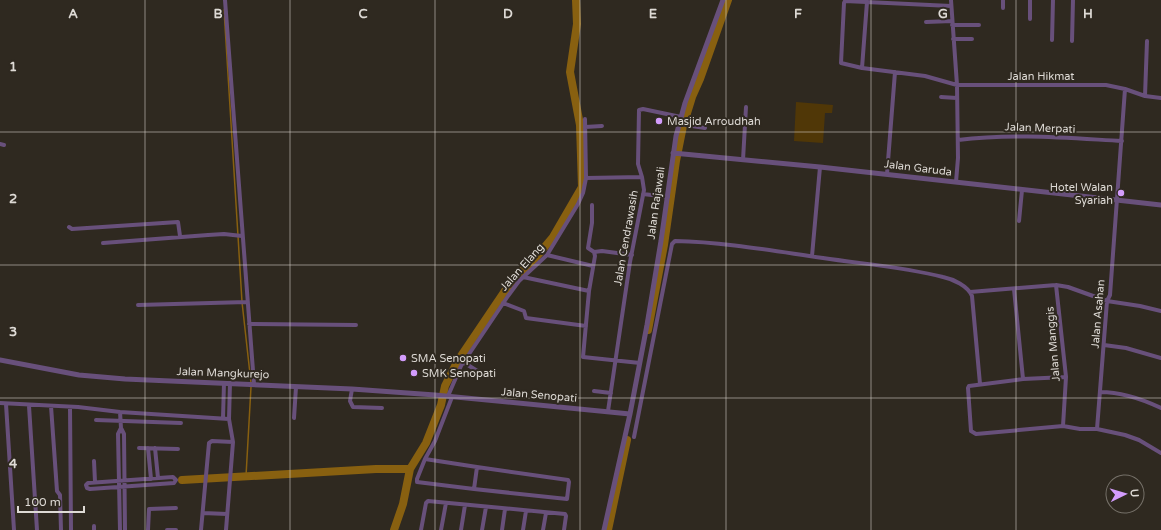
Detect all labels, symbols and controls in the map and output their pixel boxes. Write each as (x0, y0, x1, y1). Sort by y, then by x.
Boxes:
text: A (68, 6, 78, 22)
text: B (213, 6, 223, 22)
text: C (358, 6, 368, 22)
text: D (503, 6, 513, 22)
text: E (649, 6, 657, 22)
text: F (794, 6, 802, 22)
text: G (938, 6, 948, 22)
text: H (1083, 6, 1093, 22)
text: 1 (9, 59, 17, 75)
street label: Jalan Hikmat (1007, 70, 1075, 83)
place label: Masjid Arroudhah (667, 115, 761, 128)
marker: Masjid Arroudhah (654, 116, 664, 126)
street label: Jalan Merpati (1004, 120, 1076, 136)
street label: Jalan Garuda (883, 157, 953, 179)
street label: Jalan Rajawali (644, 166, 668, 240)
place label: Hotel Walan Syariah (1050, 181, 1113, 207)
marker: Hotel Walan Syariah (1116, 188, 1126, 198)
street label: Jalan Cendrawasih (611, 189, 641, 287)
text: 2 (9, 191, 17, 207)
street label: Jalan Elang (497, 241, 547, 293)
street label: Jalan Asahan (1089, 279, 1107, 349)
street label: Jalan Manggis (1043, 306, 1063, 382)
text: 3 (9, 324, 17, 340)
place label: SMA Senopati (411, 352, 486, 365)
marker: SMA Senopati (398, 353, 408, 363)
street label: Jalan Mangkurejo (176, 365, 270, 381)
place label: SMK Senopati (422, 367, 496, 380)
marker: SMK Senopati (409, 368, 419, 378)
street label: Jalan Senopati (501, 385, 577, 405)
text: 4 (9, 456, 18, 472)
north arrow (1105, 474, 1145, 514)
scale bar (18, 488, 84, 514)
text: U (1128, 488, 1141, 498)
text: 100 m (24, 495, 61, 509)

